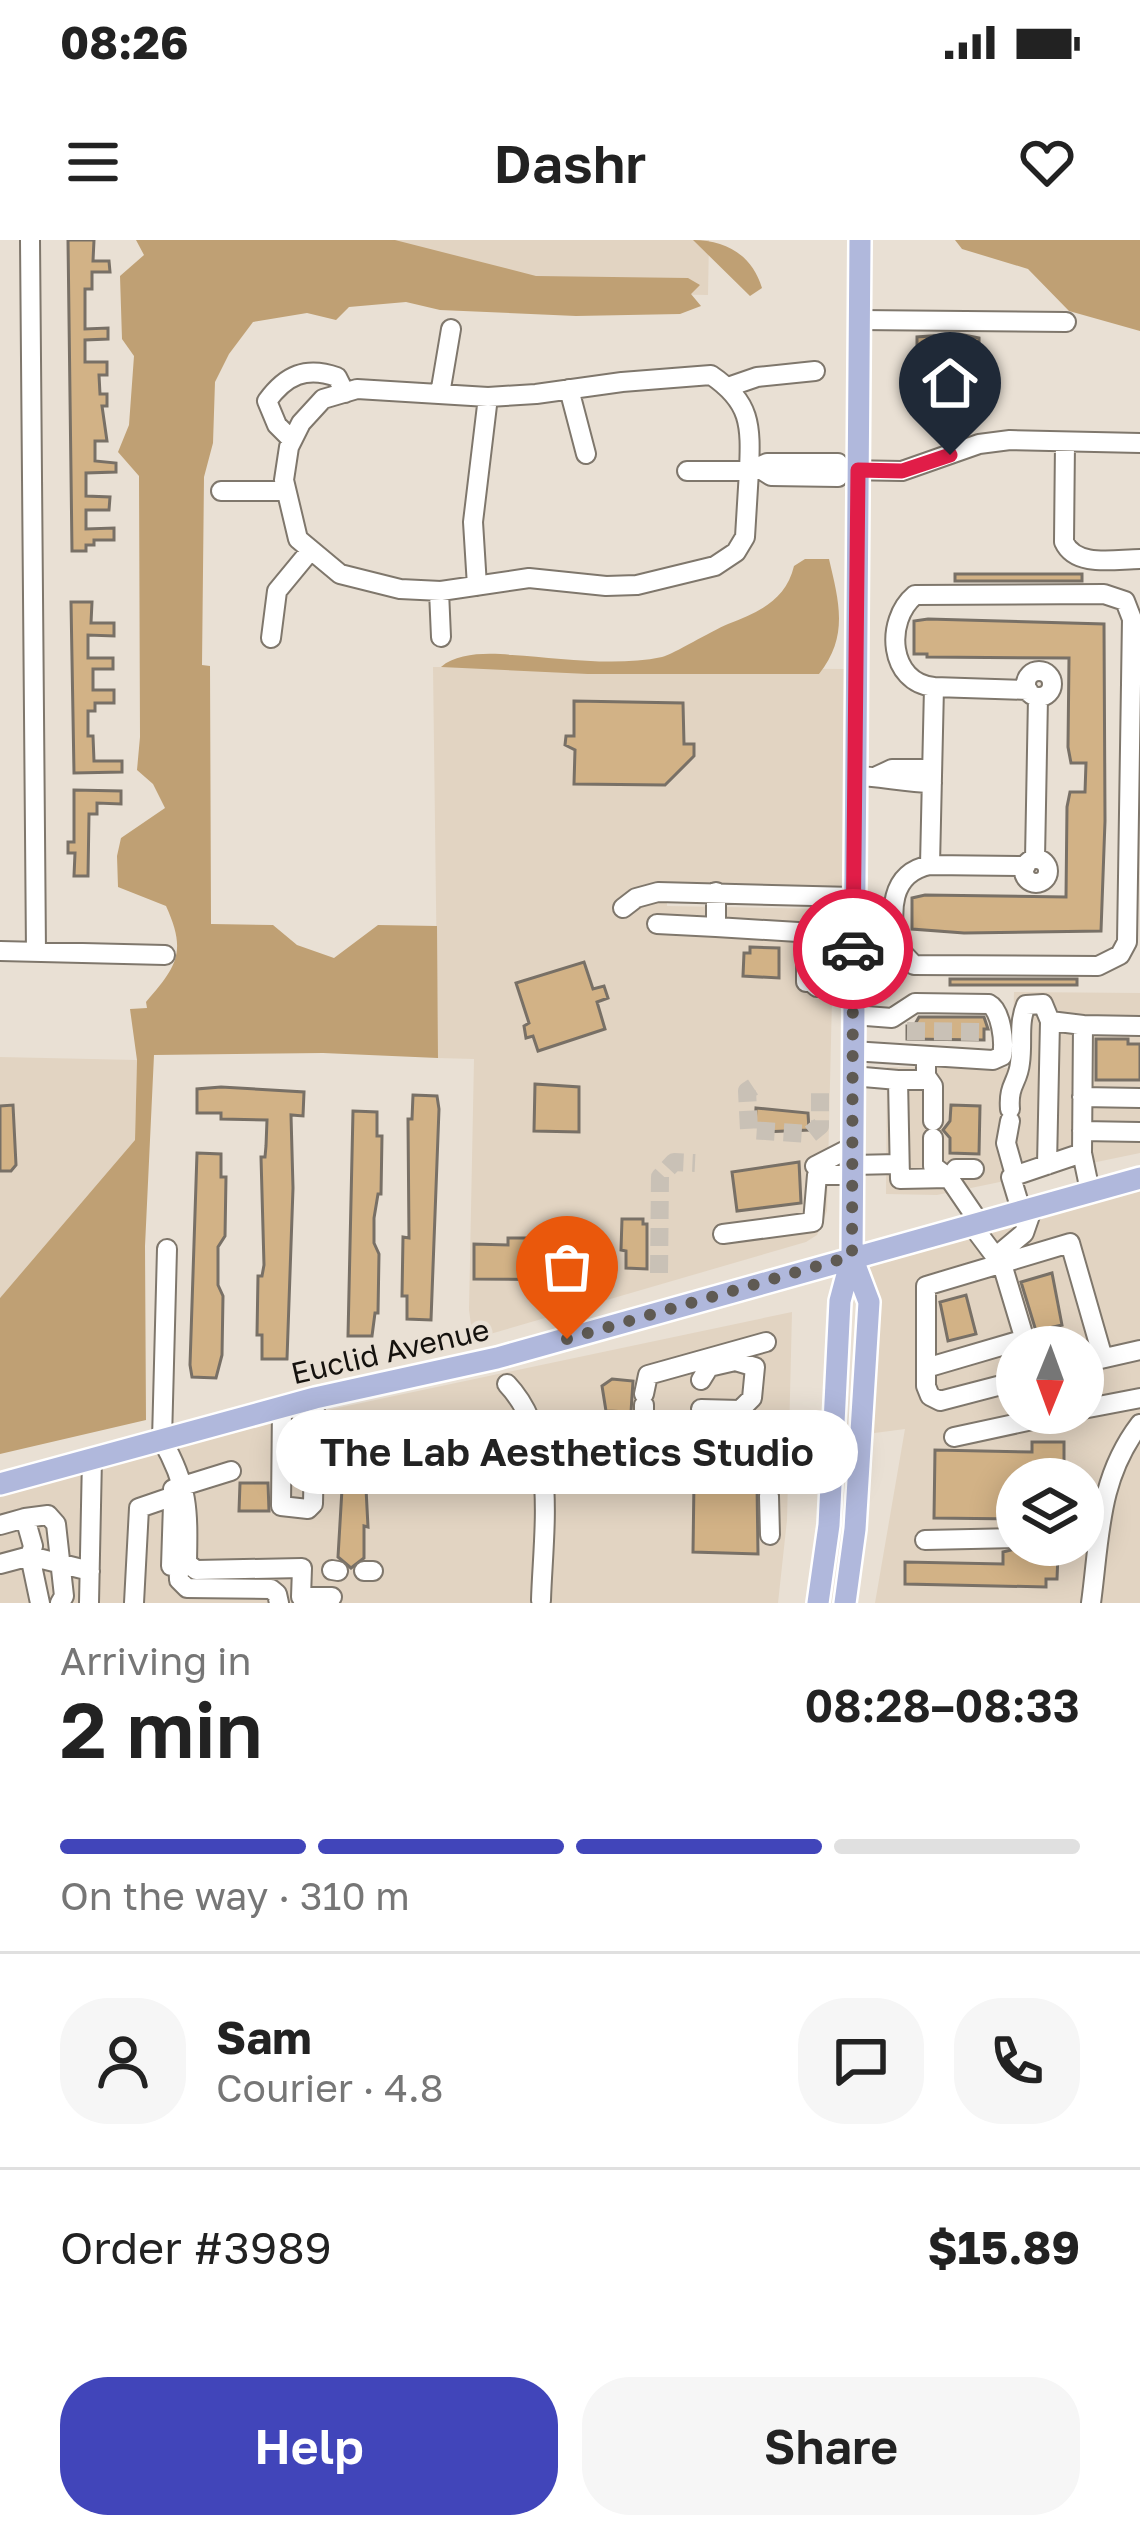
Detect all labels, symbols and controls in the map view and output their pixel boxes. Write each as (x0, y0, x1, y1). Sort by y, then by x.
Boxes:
text: 08:26 (60, 15, 188, 69)
icon: menu (60, 129, 126, 195)
icon: heart (1014, 129, 1080, 195)
text: Dashr (494, 130, 646, 195)
pin (899, 332, 1001, 455)
icon: home (917, 350, 983, 416)
courier (793, 889, 913, 1009)
icon: car (820, 916, 886, 982)
pin (516, 1216, 618, 1339)
icon: bag (534, 1234, 600, 1300)
street label: Euclid Avenue (287, 1311, 493, 1391)
north arrow (996, 1326, 1104, 1434)
map controls (996, 1326, 1104, 1566)
callout: The Lab Aesthetics Studio (276, 1411, 858, 1495)
text: The Lab Aesthetics Studio (320, 1428, 814, 1475)
button: layers (996, 1458, 1104, 1566)
text: Arriving in (60, 1637, 251, 1684)
text: 08:28–08:33 (805, 1678, 1080, 1732)
text: 2 min (60, 1682, 263, 1775)
text: On the way · 310 m (60, 1872, 410, 1919)
button: person (60, 1998, 186, 2124)
button: chat (798, 1998, 924, 2124)
button: phone (954, 1998, 1080, 2124)
text: Sam (216, 2010, 312, 2064)
text: Courier · 4.8 (216, 2064, 444, 2111)
text: Order #3989 (60, 2220, 332, 2274)
text: $15.89 (927, 2220, 1080, 2274)
button: Help (60, 2377, 558, 2515)
button: Share (582, 2377, 1080, 2515)

